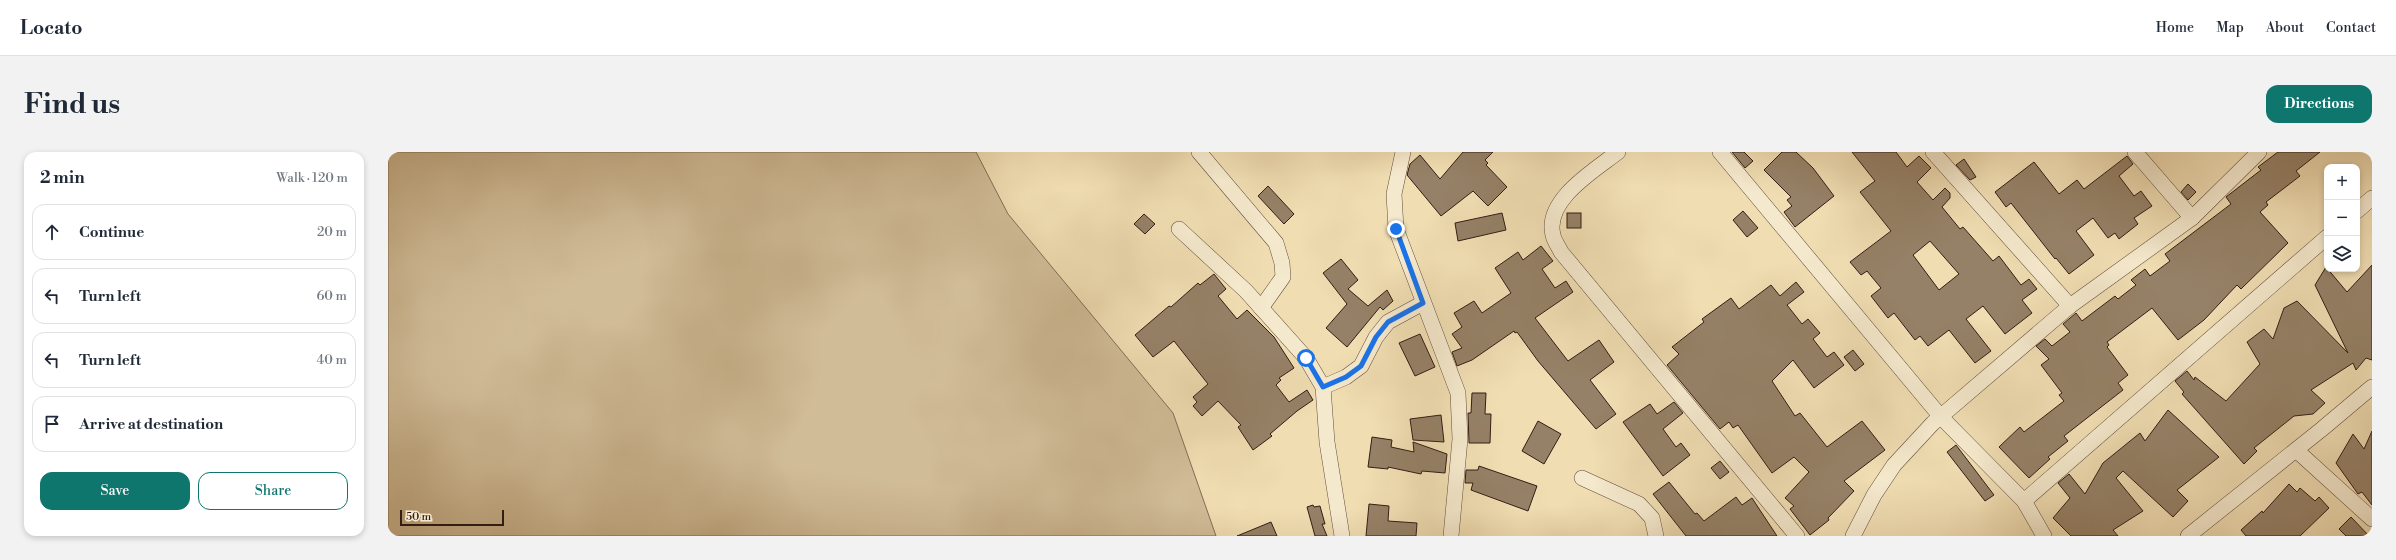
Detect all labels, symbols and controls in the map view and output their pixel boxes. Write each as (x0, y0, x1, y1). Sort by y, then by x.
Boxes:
text: Locato (20, 16, 82, 40)
text: Home (2156, 19, 2194, 37)
text: Map (2216, 19, 2244, 37)
text: About (2266, 19, 2304, 37)
text: Contact (2326, 19, 2376, 37)
button: Directions (2266, 85, 2372, 123)
text: Find us (24, 87, 120, 122)
map controls (2324, 164, 2360, 272)
button: + (2324, 164, 2360, 200)
text: 2 min (40, 167, 85, 189)
text: Walk · 120 m (276, 170, 348, 186)
button: − (2324, 200, 2360, 236)
route end (1387, 220, 1405, 238)
icon: ahead (41, 221, 63, 243)
text: Continue (79, 223, 144, 242)
text: 20 m (317, 224, 347, 240)
button: layers (2324, 236, 2360, 272)
icon: left (41, 285, 63, 307)
text: Turn left (79, 287, 141, 306)
text: 60 m (316, 288, 347, 304)
icon: left (41, 349, 63, 371)
route start (1297, 349, 1315, 367)
text: Turn left (79, 351, 141, 370)
text: 40 m (317, 352, 347, 368)
icon: arrive (41, 413, 63, 435)
text: Arrive at destination (79, 415, 223, 434)
button: Save (40, 472, 190, 510)
button: Share (198, 472, 348, 510)
scale bar (400, 508, 504, 527)
text: 50 m (406, 510, 431, 524)

